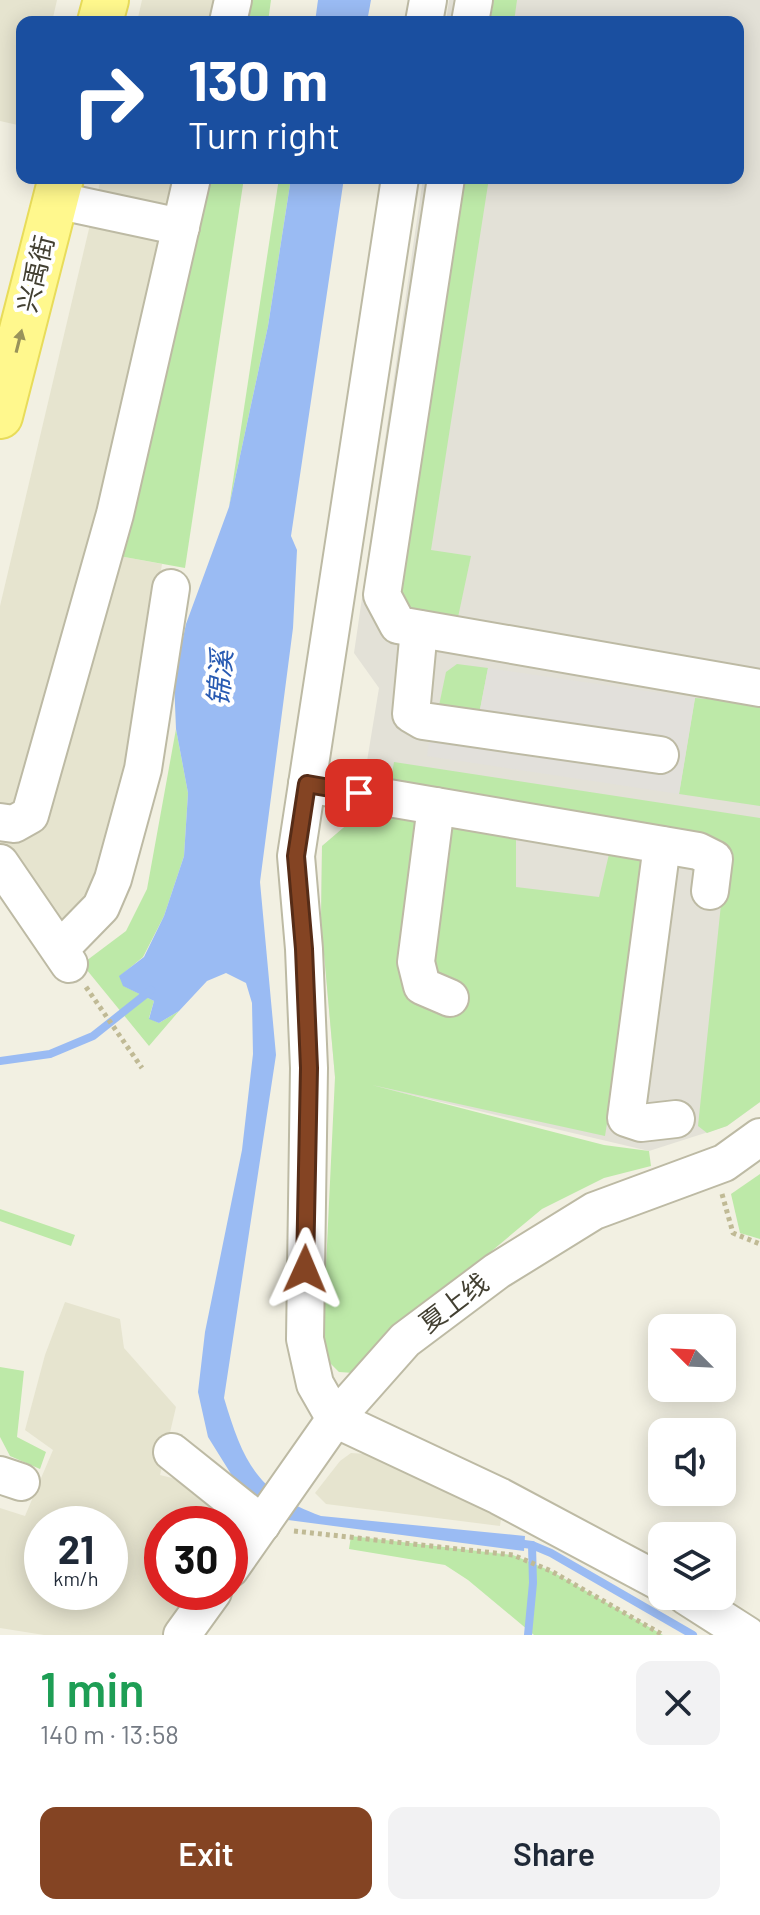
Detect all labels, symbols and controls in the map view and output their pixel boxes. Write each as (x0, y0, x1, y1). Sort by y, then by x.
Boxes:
text: 130 m (188, 45, 328, 112)
icon: right (56, 48, 160, 152)
text: Turn right (188, 113, 340, 156)
street label: 兴禹街 (10, 232, 59, 315)
one-way arrow (14, 328, 26, 353)
water label: 锦溪 (200, 646, 238, 707)
pin (325, 759, 393, 827)
icon: arrive (337, 771, 381, 815)
position arrow (263, 1227, 347, 1311)
street label: 夏上线 (413, 1266, 494, 1338)
north arrow (648, 1314, 736, 1402)
map controls (648, 1314, 736, 1610)
button: sound (648, 1418, 736, 1506)
speed limit sign: 30 (144, 1506, 248, 1610)
button: layers (648, 1522, 736, 1610)
text: 21 (58, 1524, 94, 1572)
text: km/h (53, 1566, 99, 1590)
text: 1 min (40, 1659, 145, 1717)
button: close (636, 1661, 720, 1745)
text: 140 m · 13:58 (40, 1718, 179, 1749)
button: Exit (40, 1807, 372, 1899)
button: Share (388, 1807, 720, 1899)

